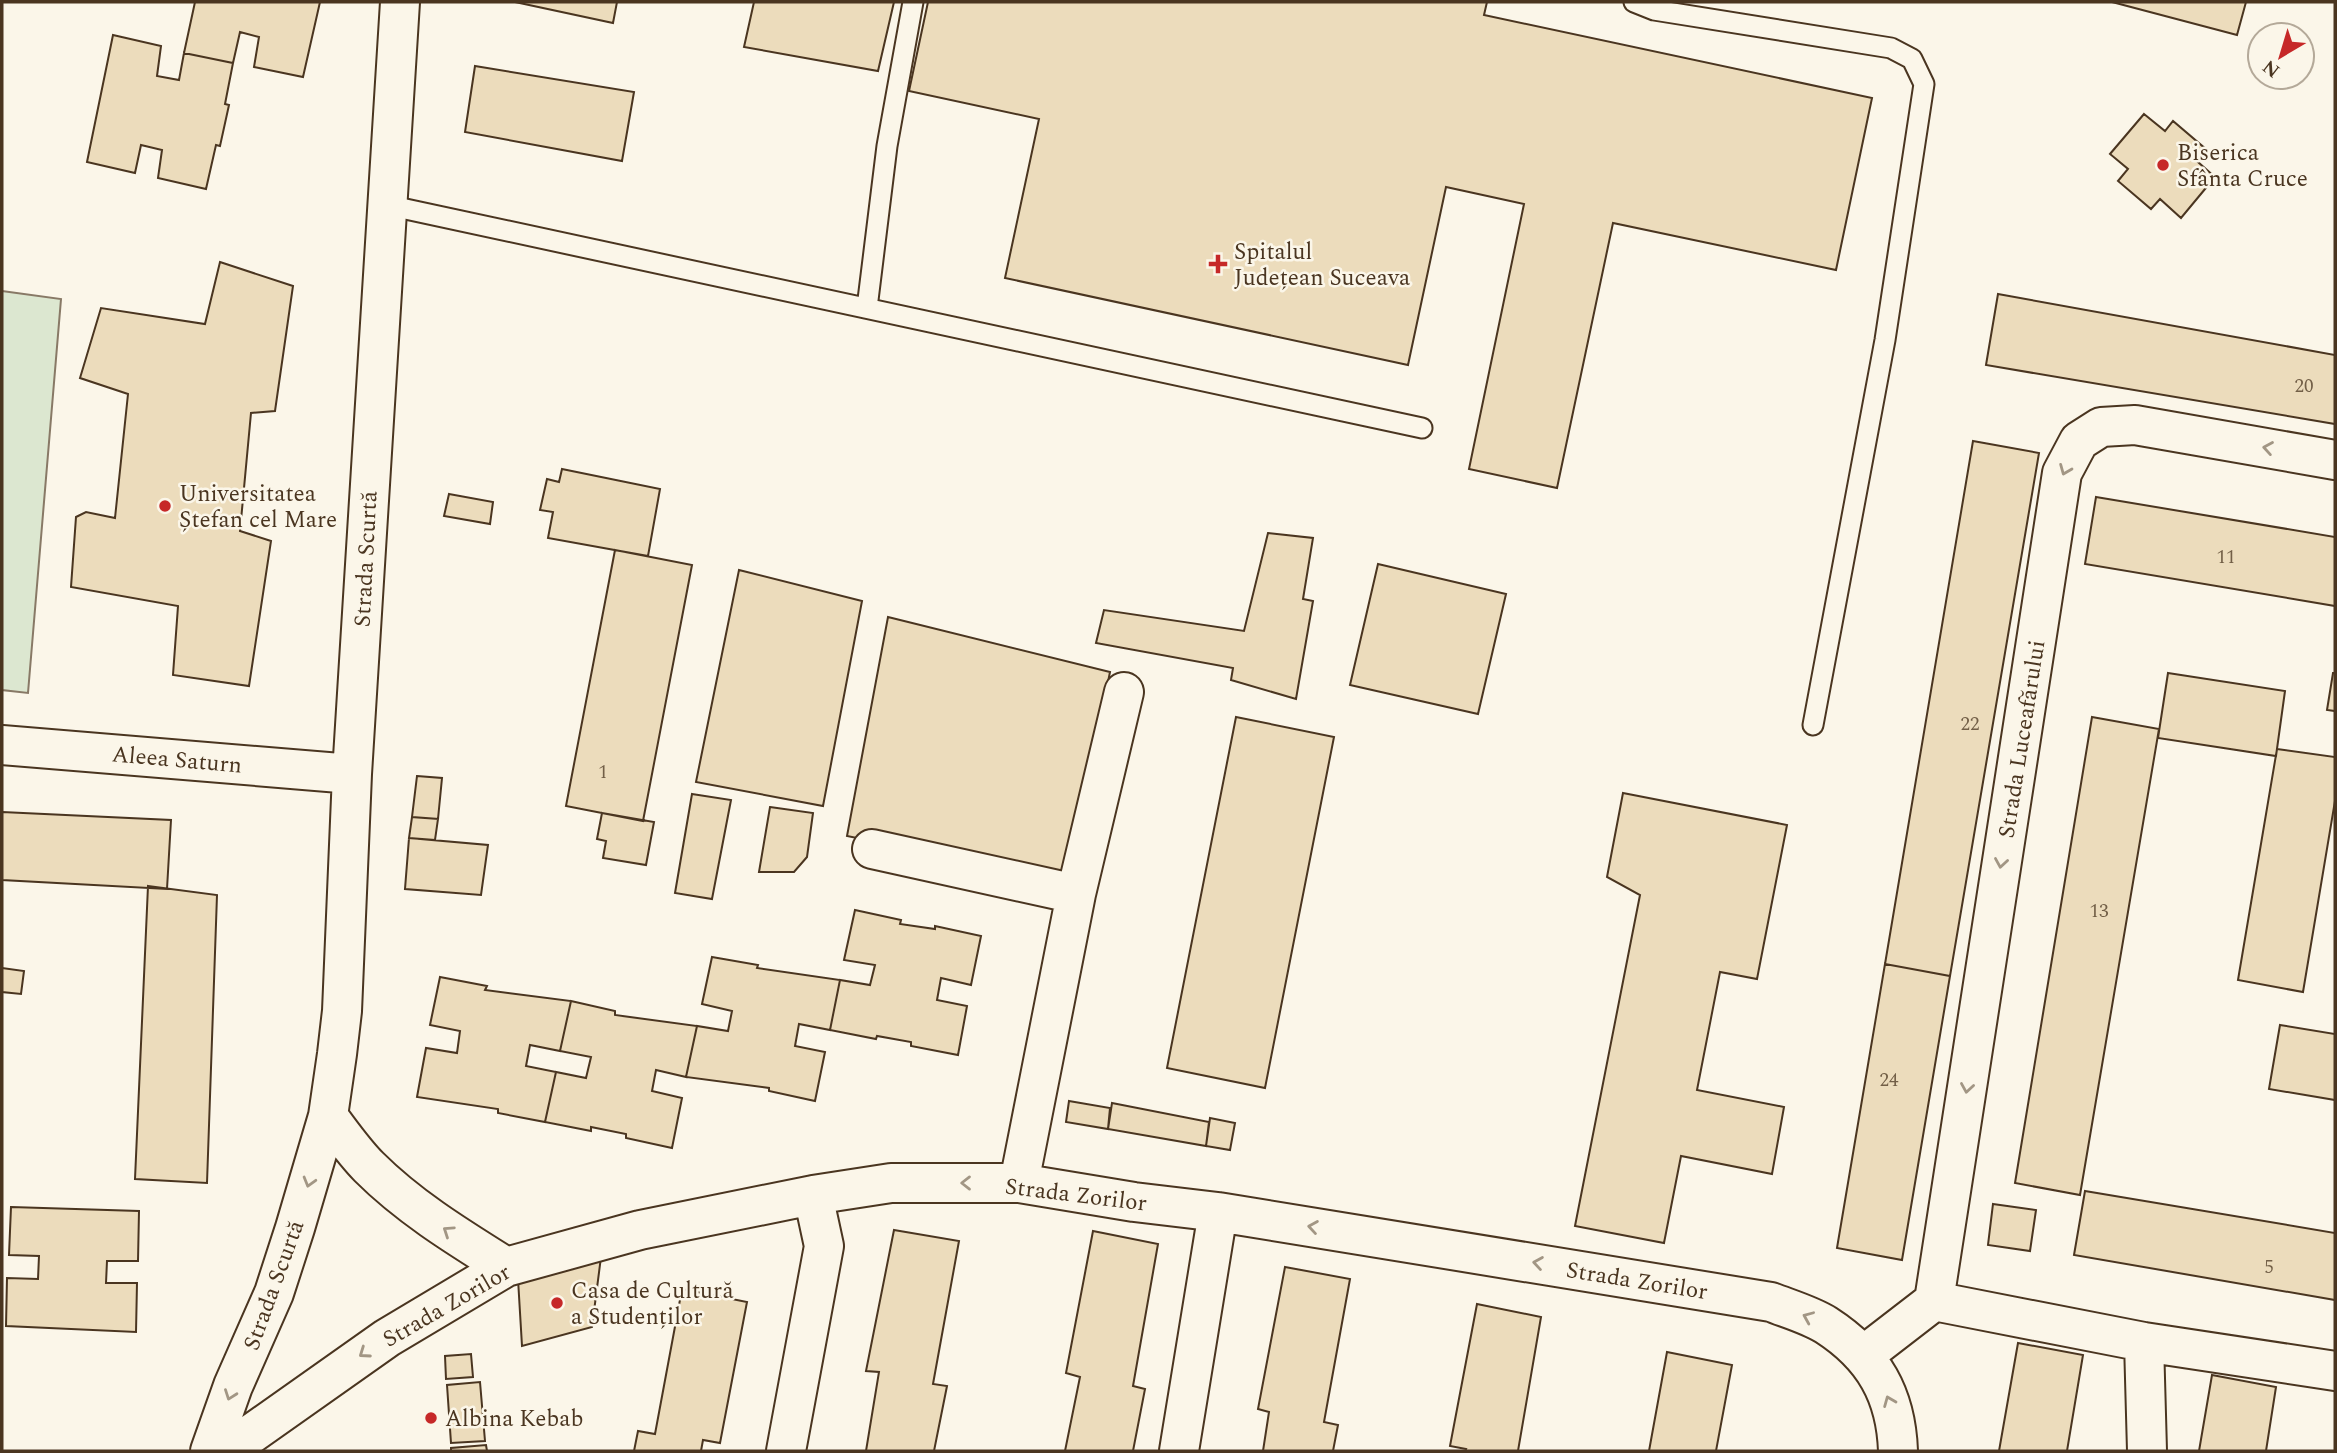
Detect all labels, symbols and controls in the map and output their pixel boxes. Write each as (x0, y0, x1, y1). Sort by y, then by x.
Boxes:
north arrow (2246, 21, 2316, 91)
text: N (2256, 52, 2286, 84)
place label: Biserica Sfânta Cruce (2177, 136, 2308, 197)
marker: Biserica Sfânta Cruce (2155, 157, 2171, 173)
place label: Spitalul Județean Suceava (1234, 235, 1410, 296)
marker: Spitalul Județean Suceava (1208, 254, 1228, 274)
house number: 20 (2294, 372, 2314, 401)
one-way arrow (2262, 441, 2274, 456)
one-way arrow (2059, 463, 2073, 475)
place label: Universitatea Ștefan cel Mare (179, 477, 337, 538)
street label: Strada Scurtă (345, 490, 388, 628)
marker: Universitatea Ștefan cel Mare (157, 498, 173, 514)
house number: 11 (2216, 543, 2236, 572)
street label: Strada Luceafărului (1990, 638, 2055, 841)
house number: 22 (1960, 710, 1980, 739)
street label: Aleea Saturn (110, 737, 243, 784)
house number: 1 (598, 758, 608, 787)
one-way arrow (1994, 857, 2009, 869)
house number: 13 (2089, 897, 2109, 926)
house number: 24 (1879, 1066, 1899, 1095)
one-way arrow (1960, 1082, 1975, 1094)
street label: Strada Zorilor (1003, 1169, 1149, 1222)
one-way arrow (961, 1175, 971, 1191)
one-way arrow (302, 1176, 317, 1188)
street label: Strada Scurtă (235, 1215, 314, 1356)
one-way arrow (1307, 1220, 1319, 1235)
one-way arrow (443, 1227, 456, 1239)
street label: Strada Zorilor (1564, 1253, 1710, 1310)
house number: 5 (2264, 1253, 2274, 1282)
street label: Strada Zorilor (376, 1255, 517, 1357)
one-way arrow (1532, 1256, 1544, 1271)
place label: Casa de Cultură a Studenților (571, 1274, 734, 1335)
marker: Casa de Cultură a Studenților (549, 1295, 565, 1311)
one-way arrow (1803, 1312, 1815, 1326)
one-way arrow (359, 1345, 372, 1357)
one-way arrow (225, 1389, 239, 1401)
one-way arrow (1883, 1395, 1897, 1407)
place label: Albina Kebab (445, 1402, 583, 1437)
marker: Albina Kebab (423, 1410, 439, 1426)

